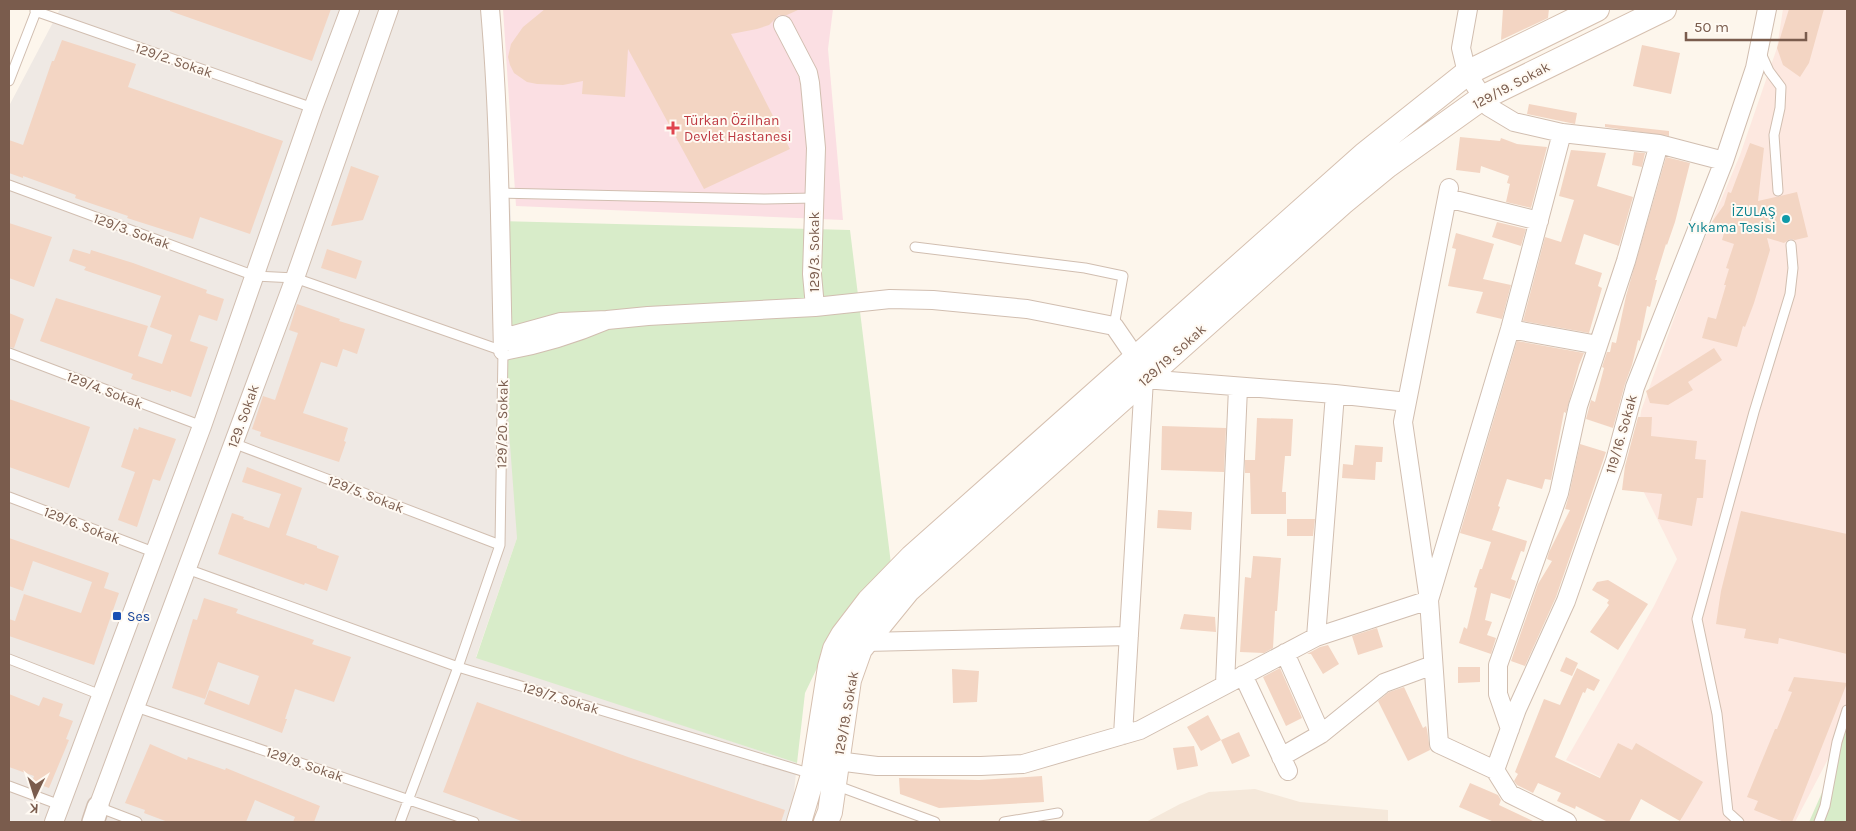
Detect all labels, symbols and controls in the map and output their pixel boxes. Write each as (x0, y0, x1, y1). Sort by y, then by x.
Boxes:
scale bar (1686, 10, 1806, 42)
text: 50 m (1694, 18, 1729, 36)
street label: 129/2. Sokak (133, 39, 215, 82)
street label: 129/19. Sokak (1470, 58, 1553, 113)
place label: Türkan Özilhan Devlet Hastanesi (684, 112, 792, 145)
marker: Türkan Özilhan Devlet Hastanesi (666, 121, 680, 135)
place label: İZULAŞ Yıkama Tesisi (1688, 203, 1776, 236)
street label: 129/3. Sokak (91, 210, 173, 253)
street label: 129/3. Sokak (806, 212, 823, 292)
marker: İZULAŞ Yıkama Tesisi (1780, 213, 1792, 225)
street label: 129/19. Sokak (1135, 321, 1210, 390)
street label: 129/4. Sokak (64, 368, 145, 413)
street label: 129/20. Sokak (493, 379, 512, 469)
street label: 129. Sokak (224, 382, 263, 450)
street label: 119/16. Sokak (1602, 393, 1641, 476)
street label: 129/5. Sokak (325, 472, 406, 517)
street label: 129/6. Sokak (41, 503, 122, 548)
place label: Ses (127, 608, 150, 625)
marker: Ses (111, 610, 123, 622)
street label: 129/19. Sokak (831, 670, 862, 756)
street label: 129/7. Sokak (521, 679, 601, 718)
street label: 129/9. Sokak (264, 743, 346, 786)
north arrow (10, 771, 60, 821)
text: K (28, 800, 39, 817)

